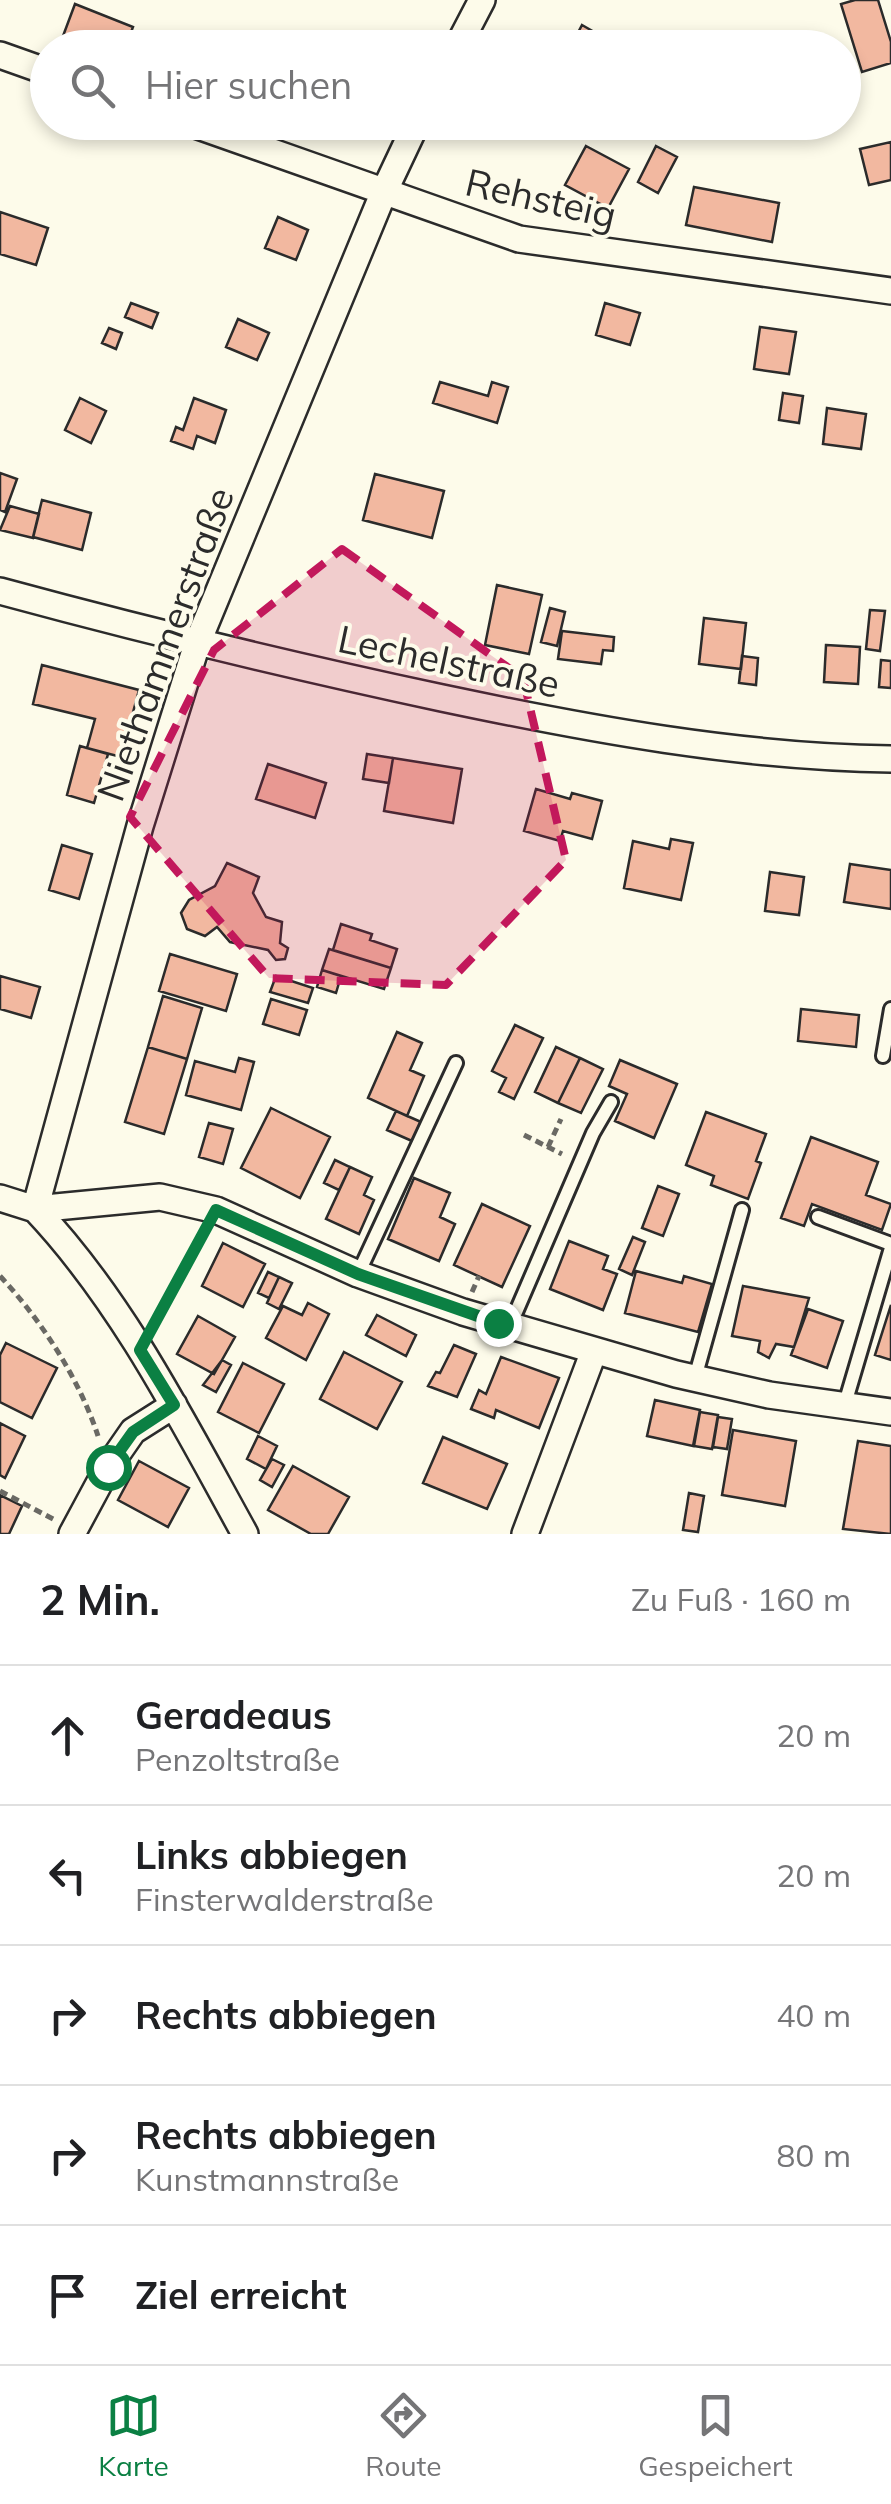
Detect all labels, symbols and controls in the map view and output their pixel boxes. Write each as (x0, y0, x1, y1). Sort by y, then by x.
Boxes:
search box (30, 30, 861, 140)
icon: search (65, 58, 120, 113)
text: Hier suchen (145, 61, 352, 109)
street label: Rehsteig (461, 157, 621, 239)
street label: Niethammerstraße (86, 480, 244, 808)
street label: Lechelstraße (334, 614, 564, 708)
route end (476, 1301, 522, 1347)
route start (86, 1445, 132, 1491)
text: 2 Min. (40, 1573, 160, 1626)
text: Zu Fuß · 160 m (631, 1579, 851, 1619)
text: Geradeaus (135, 1691, 332, 1739)
icon: ahead (40, 1708, 95, 1763)
text: 20 m (776, 1715, 851, 1755)
text: Penzoltstraße (135, 1739, 340, 1779)
text: Links abbiegen (135, 1831, 408, 1879)
icon: left (40, 1848, 95, 1903)
text: 20 m (776, 1855, 851, 1895)
text: Finsterwalderstraße (135, 1879, 434, 1919)
icon: right (40, 1988, 95, 2043)
text: Rechts abbiegen (135, 1991, 437, 2039)
text: 40 m (776, 1995, 851, 2035)
text: Rechts abbiegen (135, 2111, 437, 2159)
icon: right (40, 2128, 95, 2183)
text: 80 m (776, 2135, 851, 2175)
text: Kunstmannstraße (135, 2159, 399, 2199)
icon: arrive (40, 2268, 95, 2323)
text: Ziel erreicht (135, 2271, 347, 2319)
tab: Karte (98, 2388, 169, 2483)
tab: Route (365, 2388, 441, 2483)
tab: Gespeichert (638, 2388, 793, 2483)

